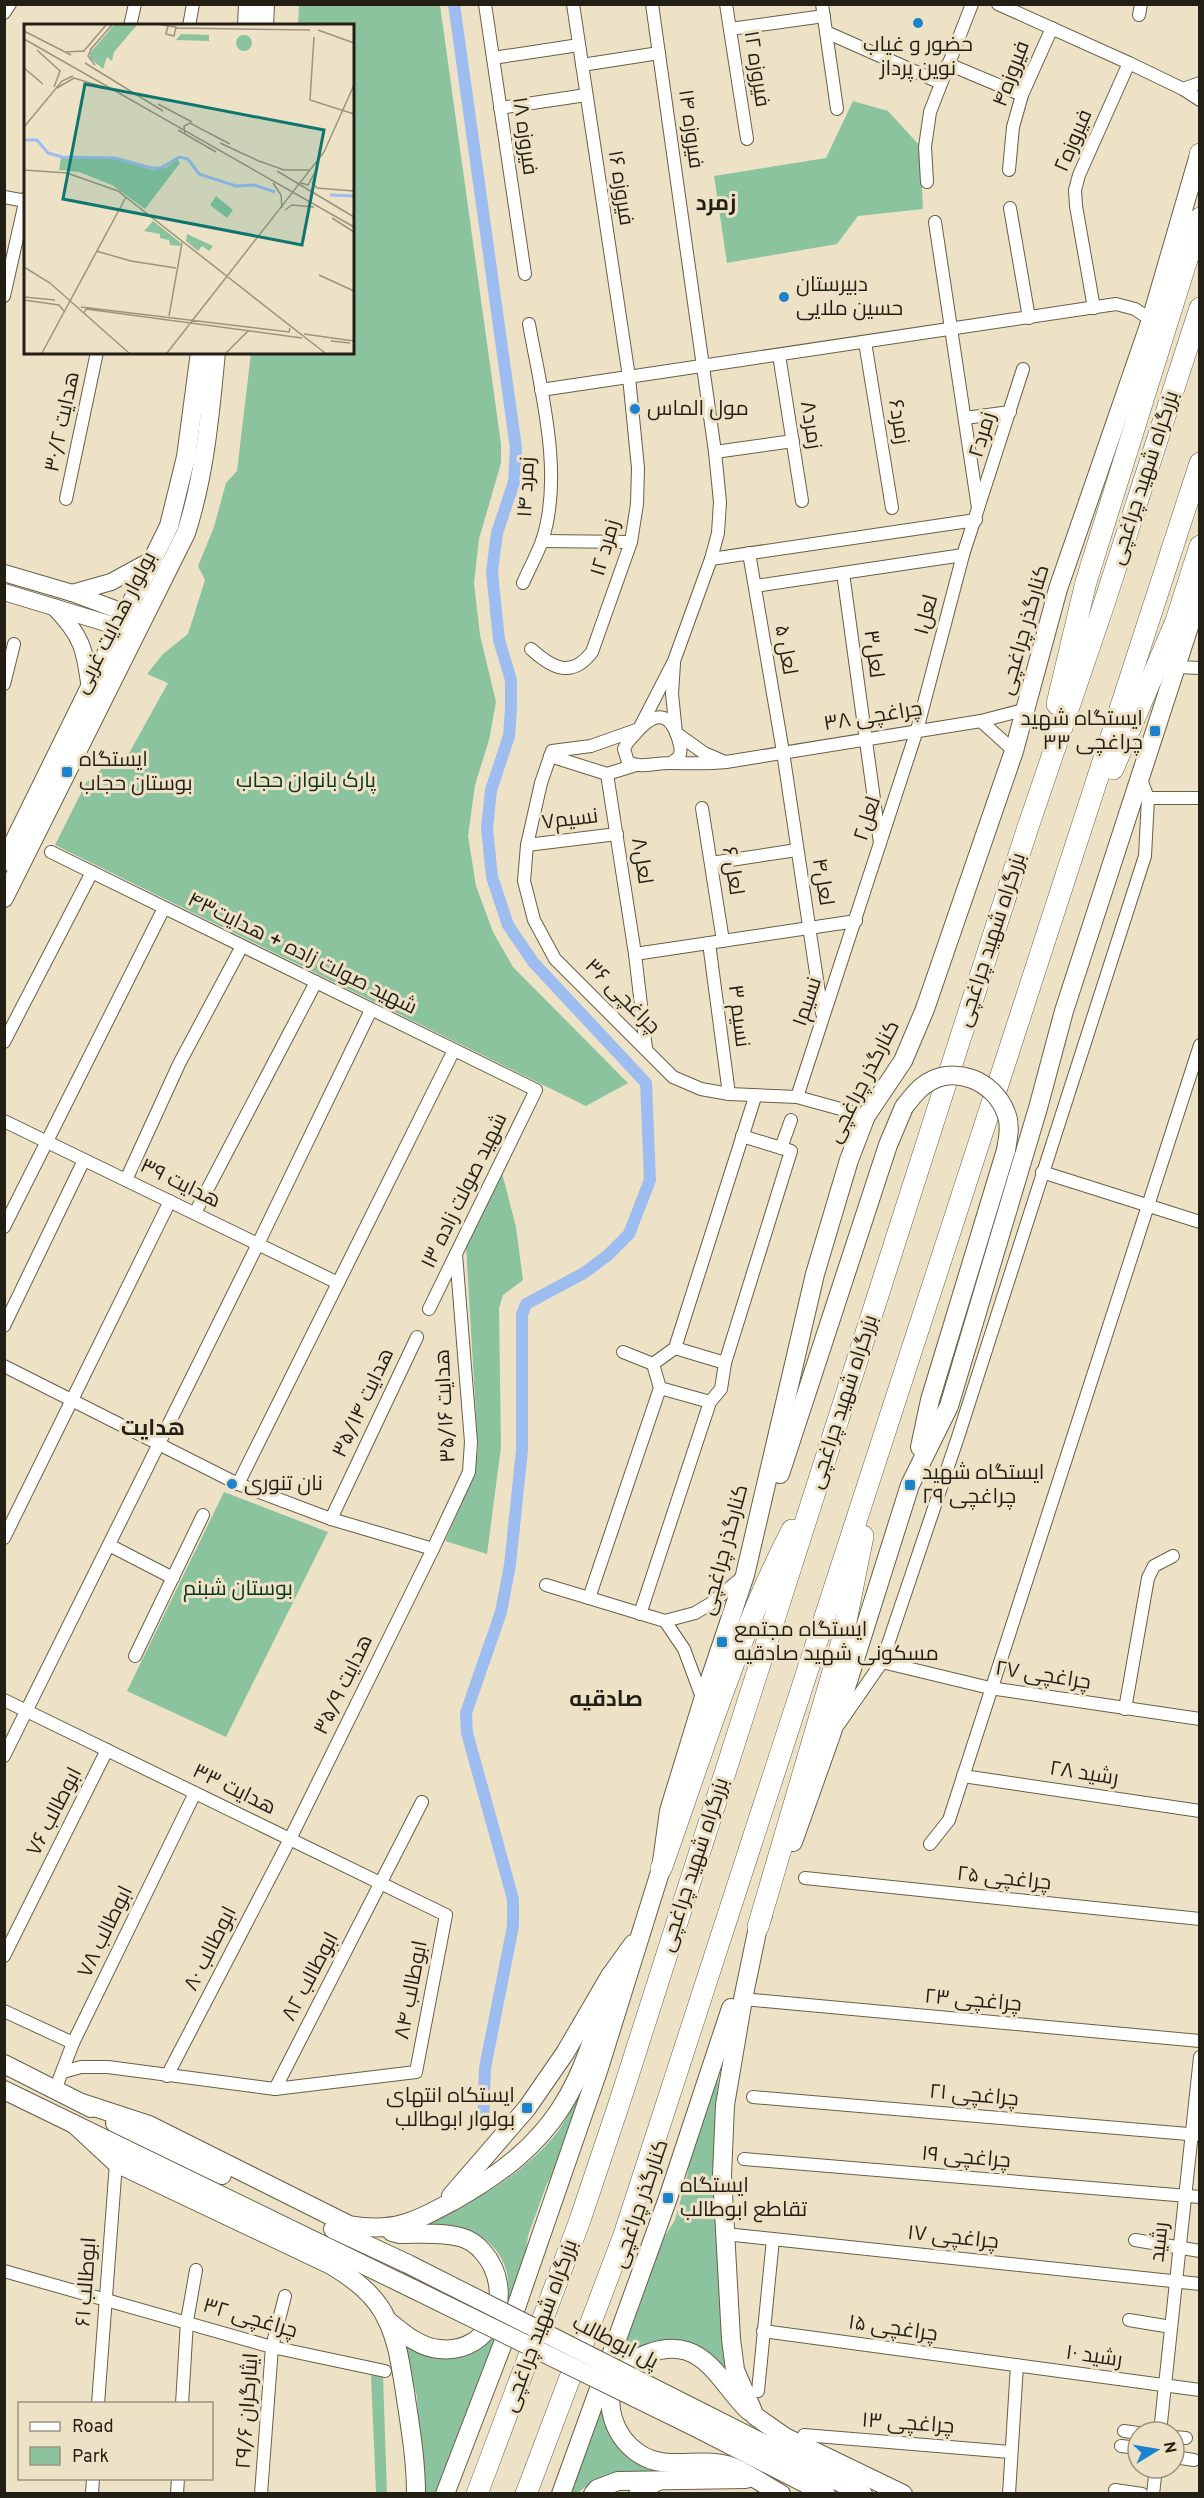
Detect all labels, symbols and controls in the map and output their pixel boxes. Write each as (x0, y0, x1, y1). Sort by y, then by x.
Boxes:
marker: حضور و غیاب نوین پرداز (911, 16, 925, 30)
inset map (24, 24, 354, 354)
street label: فیروزه ۱۲ (737, 29, 775, 109)
place label: حضور و غیاب نوین پرداز (863, 32, 973, 83)
street label: فیروزه۴ (987, 37, 1037, 111)
street label: فیروزه ۱۴ (671, 88, 709, 170)
street label: فیروزه ۱۸ (505, 95, 543, 177)
street label: فیروزه۲ (1049, 106, 1099, 176)
street label: فیروزه ۱۶ (601, 148, 639, 228)
district label: زمرد (696, 191, 736, 218)
place label: دبیرستان حسین ملایی (796, 272, 903, 323)
marker: دبیرستان حسین ملایی (777, 290, 791, 304)
street label: هدایت ۳۰/۲ (39, 369, 87, 475)
street label: بزرگراه شهید چراغچی (1104, 387, 1186, 569)
place label: مول الماس (647, 396, 749, 423)
street label: زمرد۶ (881, 397, 915, 447)
street label: زمرد۸ (793, 399, 827, 451)
marker: مول الماس (628, 402, 642, 416)
street label: زمرد۲ (963, 409, 1003, 461)
street label: زمرد ۱۴ (512, 456, 542, 518)
street label: زمرد ۱۲ (585, 516, 627, 580)
street label: بولوار هدایت غربی (69, 547, 163, 699)
street label: کنارگذر چراغچی (994, 562, 1056, 698)
street label: لعل۱ (909, 592, 945, 638)
street label: لعل ۵ (767, 623, 803, 677)
street label: لعل۳ (857, 629, 889, 679)
street label: چراغچی ۳۸ (822, 696, 924, 738)
place label: ایستگاه شهید چراغچی ۳۳ (1021, 706, 1143, 757)
marker: ایستگاه شهید چراغچی ۳۳ (1148, 724, 1162, 738)
place label: ایستگاه بوستان حجاب (79, 747, 193, 798)
marker: ایستگاه بوستان حجاب (60, 765, 74, 779)
park label: پارک بانوان حجاب (236, 768, 376, 795)
street label: لعل۲ (848, 793, 888, 845)
street label: نسیم۷ (540, 803, 600, 837)
street label: لعل۸ (624, 836, 658, 886)
street label: لعل ۶ (715, 845, 749, 897)
street label: بزرگراه شهید چراغچی (951, 849, 1033, 1031)
street label: لعل۴ (805, 856, 839, 908)
street label: شهید صولت زاده + هدایت۴۳ (183, 887, 421, 1021)
street label: چراغچی ۳۶ (578, 953, 666, 1041)
street label: نسیم۱ (787, 974, 829, 1030)
street label: نسیم ۳ (721, 983, 755, 1049)
street label: کنارگذر چراغچی (822, 1016, 906, 1148)
street label: شهید صولت زاده ۱۳ (416, 1109, 514, 1273)
street label: هدایت ۳۹ (135, 1153, 225, 1215)
street label: بزرگراه شهید چراغچی (803, 1311, 885, 1493)
street label: هدایت ۳۵/۱۴ (327, 1344, 401, 1462)
street label: هدایت ۳۵/۱۶ (430, 1348, 462, 1464)
district label: هدایت (121, 1416, 185, 1443)
place label: ایستگاه شهید چراغچی ۲۹ (922, 1460, 1044, 1511)
place label: نان تنوری (244, 1471, 323, 1498)
marker: نان تنوری (225, 1477, 239, 1491)
marker: ایستگاه شهید چراغچی ۲۹ (903, 1478, 917, 1492)
street label: کنارگذر چراغچی (695, 1482, 755, 1618)
park label: بوستان شبنم (183, 1576, 293, 1603)
place label: ایستگاه مجتمع مسکونی شهید صادقیه (734, 1617, 939, 1668)
street label: هدایت ۳۵/۹ (308, 1630, 380, 1740)
marker: ایستگاه مجتمع مسکونی شهید صادقیه (715, 1635, 729, 1649)
street label: چراغچی ۲۷ (993, 1655, 1093, 1697)
district label: صادقیه (569, 1687, 643, 1714)
street label: رشید ۲۸ (1048, 1755, 1120, 1793)
street label: هدایت ۳۳ (188, 1758, 280, 1822)
street label: ابوطالب ۷۶ (21, 1763, 89, 1861)
street label: بزرگراه شهید چراغچی (654, 1774, 736, 1956)
street label: چراغچی ۲۵ (955, 1861, 1053, 1897)
street label: ابوطالب ۷۸ (72, 1881, 140, 1983)
street label: ابوطالب ۸۰ (178, 1902, 244, 1996)
street label: ابوطالب ۸۲ (276, 1928, 346, 2026)
street label: ابوطالب ۸۴ (389, 1938, 435, 2042)
street label: چراغچی ۲۳ (923, 1983, 1023, 2019)
street label: چراغچی ۲۱ (928, 2079, 1020, 2113)
place label: ایستکاه انتهای بولوار ابوطالب (386, 2083, 515, 2134)
marker: ایستکاه انتهای بولوار ابوطالب (520, 2101, 534, 2115)
street label: کنارگذر چراغچی (606, 2136, 676, 2272)
street label: چراغچی ۱۹ (920, 2141, 1012, 2175)
place label: ایستگاه تقاطع ابوطالب (680, 2173, 808, 2224)
marker: ایستگاه تقاطع ابوطالب (661, 2191, 675, 2205)
street label: چراغچی ۱۷ (906, 2220, 1000, 2256)
street label: رشید (1144, 2221, 1176, 2263)
street label: ابوطالب ۶۱ (70, 2236, 104, 2328)
street label: بزرگراه شهید چراغچی (497, 2236, 585, 2416)
street label: چراغچی ۳۲ (199, 2293, 301, 2345)
street label: چراغچی ۱۵ (846, 2309, 940, 2349)
street label: پل ابوطالب (567, 2310, 663, 2376)
street label: رشید ۱۰ (1064, 2340, 1124, 2374)
street label: ایثارگران ۲۹/۶ (230, 2352, 266, 2470)
legend (18, 2402, 213, 2480)
street label: چراغچی ۱۳ (861, 2407, 955, 2441)
text: Road (72, 2416, 114, 2439)
north arrow (1126, 2420, 1186, 2480)
text: N (1158, 2440, 1180, 2455)
text: Park (72, 2446, 109, 2469)

